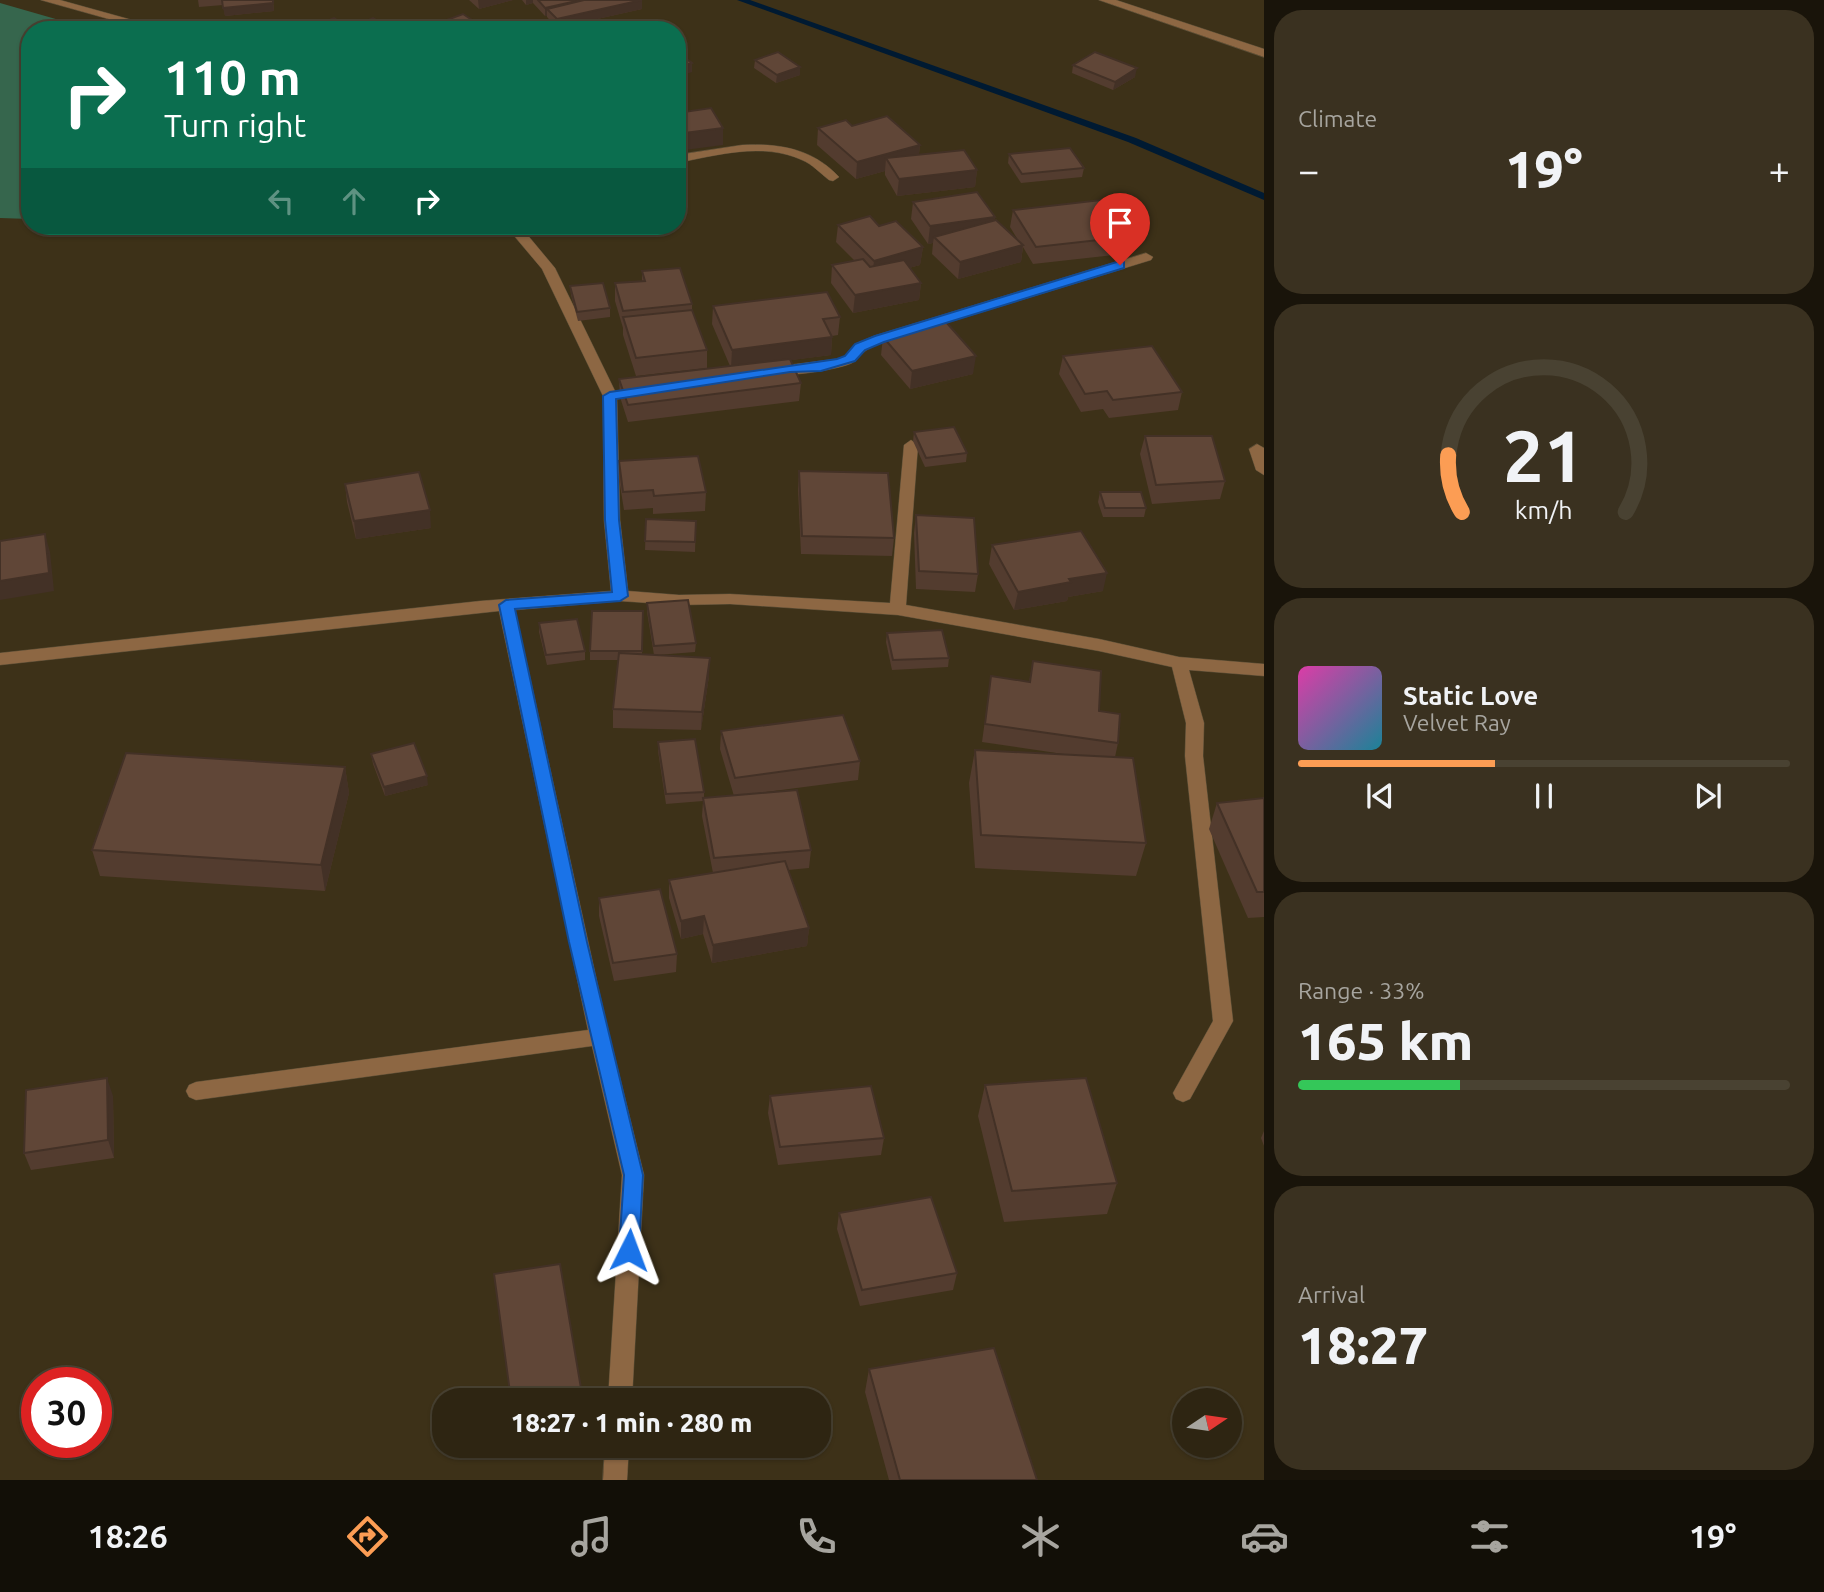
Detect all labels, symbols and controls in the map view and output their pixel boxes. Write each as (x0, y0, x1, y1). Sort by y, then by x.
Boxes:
icon: right (49, 49, 140, 140)
text: 110 m (164, 49, 301, 104)
text: Climate (1298, 106, 1377, 131)
text: Turn right (164, 107, 306, 143)
text: 19° (1505, 140, 1583, 198)
text: − (1298, 149, 1319, 191)
text: + (1769, 149, 1790, 191)
icon: left (262, 182, 300, 220)
icon: ahead (335, 182, 373, 220)
icon: right (408, 182, 446, 220)
pin (1090, 193, 1150, 265)
icon: arrive (1101, 204, 1139, 242)
text: 21 (1503, 414, 1585, 496)
text: km/h (1515, 496, 1573, 524)
text: Static Love (1403, 681, 1538, 710)
text: Velvet Ray (1403, 710, 1511, 735)
icon: previous (1361, 777, 1399, 815)
icon: pause (1525, 777, 1563, 815)
icon: next (1689, 777, 1727, 815)
text: Range · 33% (1298, 978, 1425, 1003)
text: 165 km (1298, 1012, 1473, 1070)
position arrow (592, 1213, 666, 1287)
text: Arrival (1298, 1282, 1365, 1307)
text: 18:27 (1298, 1316, 1428, 1374)
speed limit sign: 30 (21, 1367, 112, 1458)
north arrow (1172, 1388, 1242, 1458)
map controls (1172, 1388, 1242, 1458)
text: 18:27 · 1 min · 280 m (511, 1408, 752, 1437)
icon: directions (343, 1512, 392, 1561)
icon: music (567, 1512, 616, 1561)
icon: phone (792, 1512, 841, 1561)
icon: climate (1016, 1512, 1065, 1561)
icon: car (1240, 1512, 1289, 1561)
icon: filters (1465, 1512, 1514, 1561)
text: 18:26 (88, 1518, 168, 1554)
text: 19° (1689, 1518, 1736, 1554)

